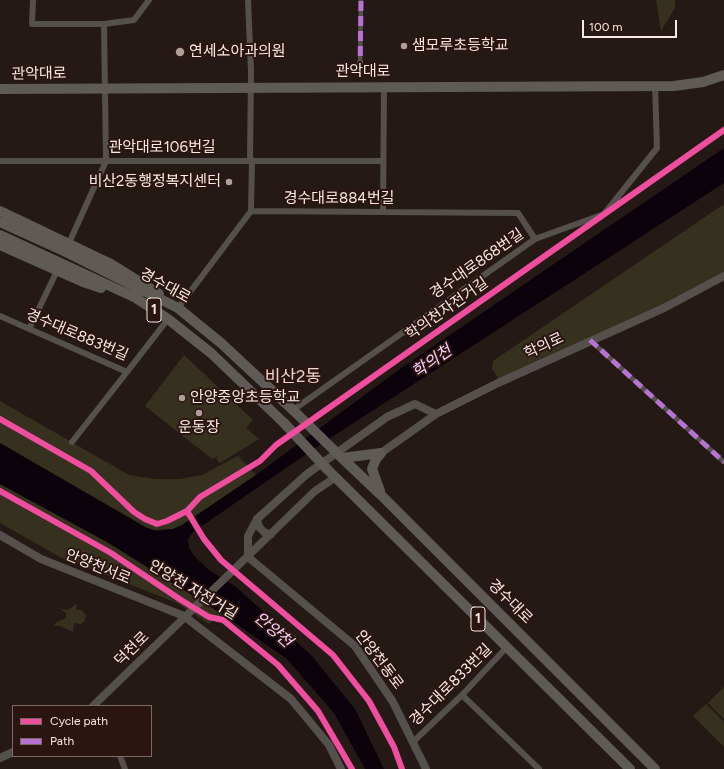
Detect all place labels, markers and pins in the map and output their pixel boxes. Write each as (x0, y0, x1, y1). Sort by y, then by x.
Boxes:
place label: 샘모루초등학교 (412, 37, 509, 55)
marker: 샘모루초등학교 (399, 41, 409, 51)
place label: 연세소아과의원 (189, 43, 286, 61)
marker: 연세소아과의원 (174, 46, 186, 58)
place label: 비산2동행정복지센터 (88, 173, 221, 191)
marker: 비산2동행정복지센터 (224, 177, 234, 187)
place label: 안양중앙초등학교 (190, 389, 300, 407)
marker: 안양중앙초등학교 (177, 393, 187, 403)
marker: 운동장 (194, 408, 204, 418)
place label: 운동장 (178, 419, 220, 437)

